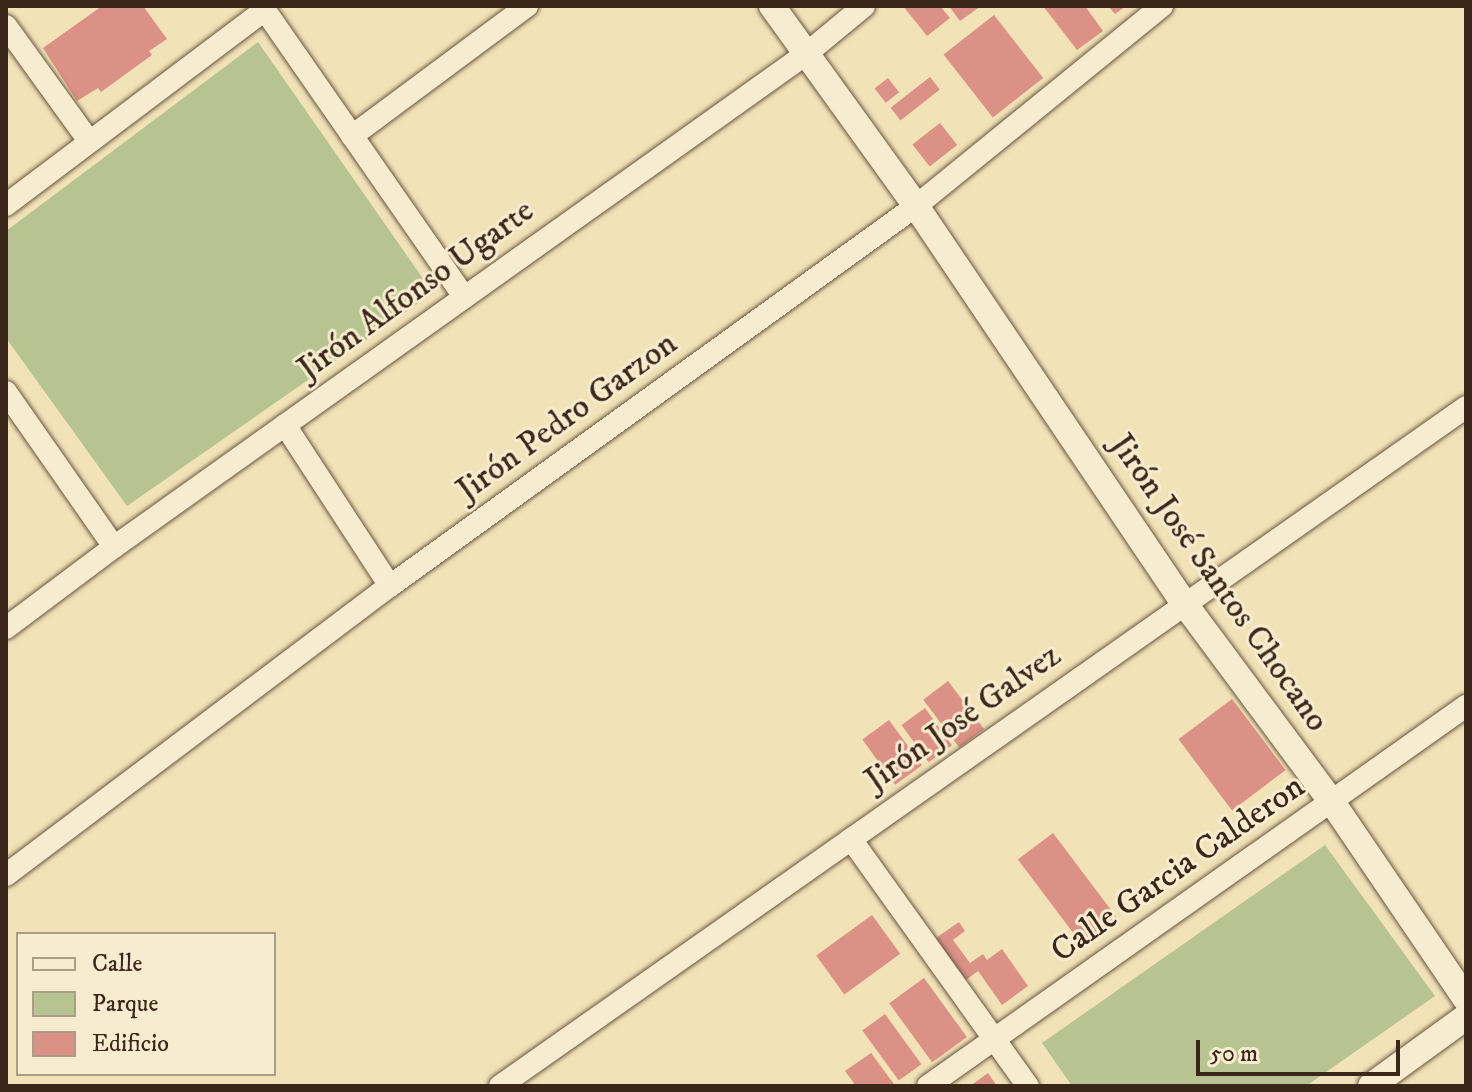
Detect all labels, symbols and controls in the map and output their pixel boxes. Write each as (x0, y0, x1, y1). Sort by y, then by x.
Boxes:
street label: Jirón Alfonso Ugarte (290, 191, 542, 389)
street label: Jirón Pedro Garzon (449, 323, 685, 511)
street label: Jirón José Santos Chocano (1101, 426, 1337, 740)
street label: Jirón José Galvez (857, 635, 1069, 801)
street label: Calle Garcia Calderon (1043, 766, 1313, 972)
legend (16, 932, 276, 1076)
text: Calle (92, 949, 142, 979)
text: Parque (92, 989, 158, 1019)
scale bar (1200, 1024, 1404, 1074)
text: Edificio (92, 1029, 169, 1059)
text: 50 m (1210, 1039, 1258, 1069)

